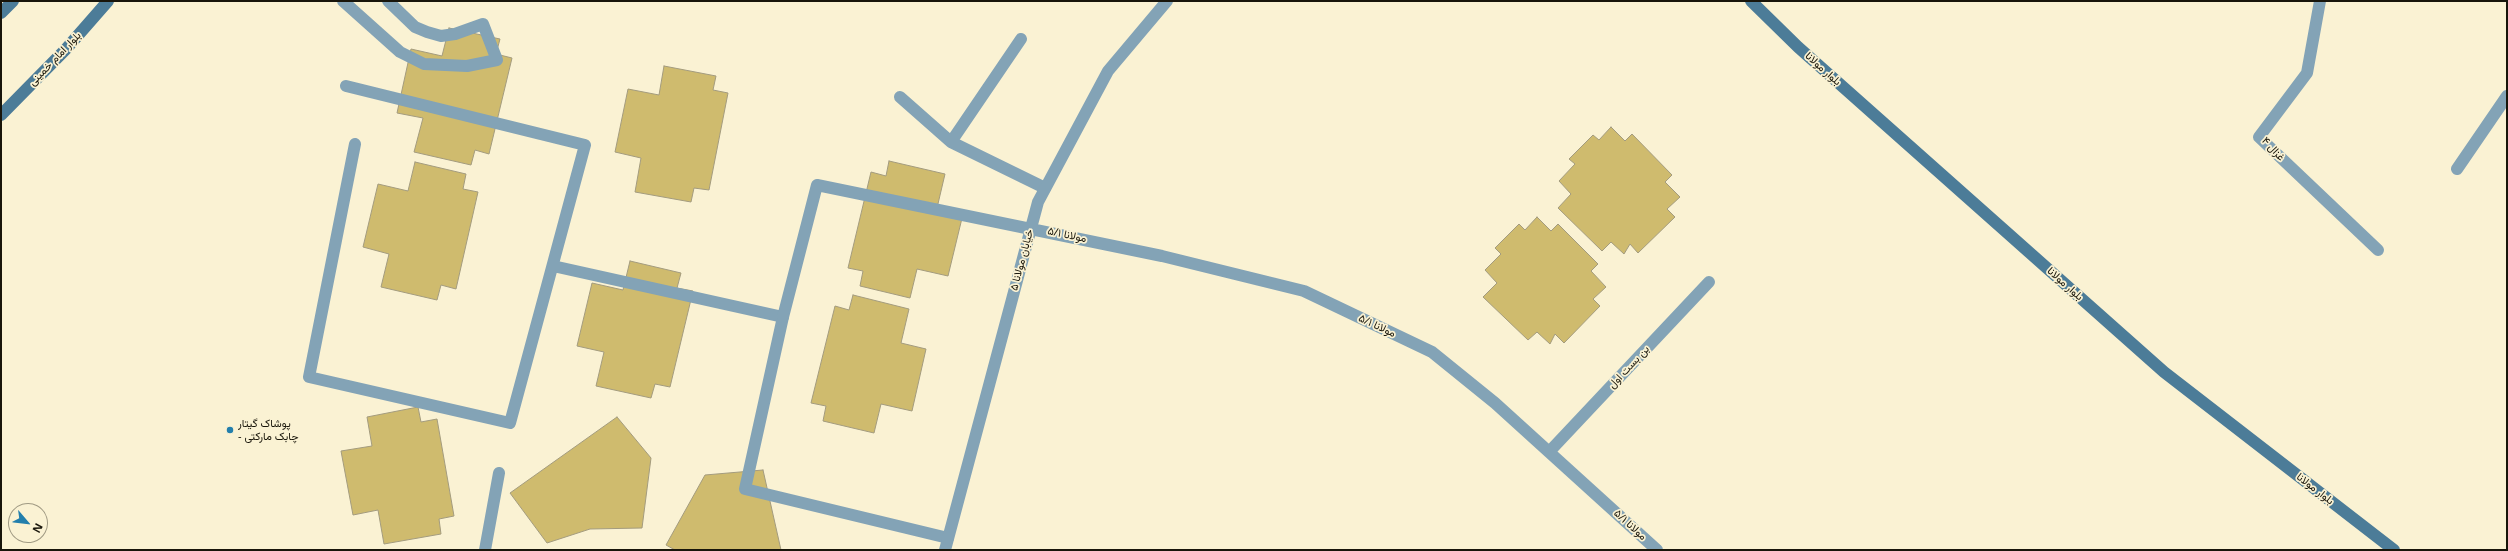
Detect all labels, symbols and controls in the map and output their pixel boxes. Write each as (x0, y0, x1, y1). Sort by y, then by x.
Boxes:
street label: بلوار امام خمینی (26, 29, 84, 89)
street label: بلوار مولانا (1802, 49, 1844, 89)
street label: غزال ۴ (2259, 134, 2287, 164)
street label: مولانا ۵/۱ (1046, 224, 1088, 246)
street label: خیابان مولانا ۵ (1007, 228, 1037, 292)
street label: بلوار مولانا (2044, 264, 2086, 304)
street label: مولانا ۵/۱ (1356, 312, 1398, 340)
street label: بن بست اول (1606, 343, 1652, 391)
place label: پوشاک گیتار - چابک مارکتی (238, 417, 299, 443)
marker: پوشاک گیتار - چابک مارکتی (225, 425, 235, 435)
street label: بلوار مولانا (2294, 470, 2336, 508)
north arrow (8, 503, 48, 543)
street label: مولانا ۵/۱ (1611, 507, 1649, 543)
text: N (29, 521, 47, 536)

